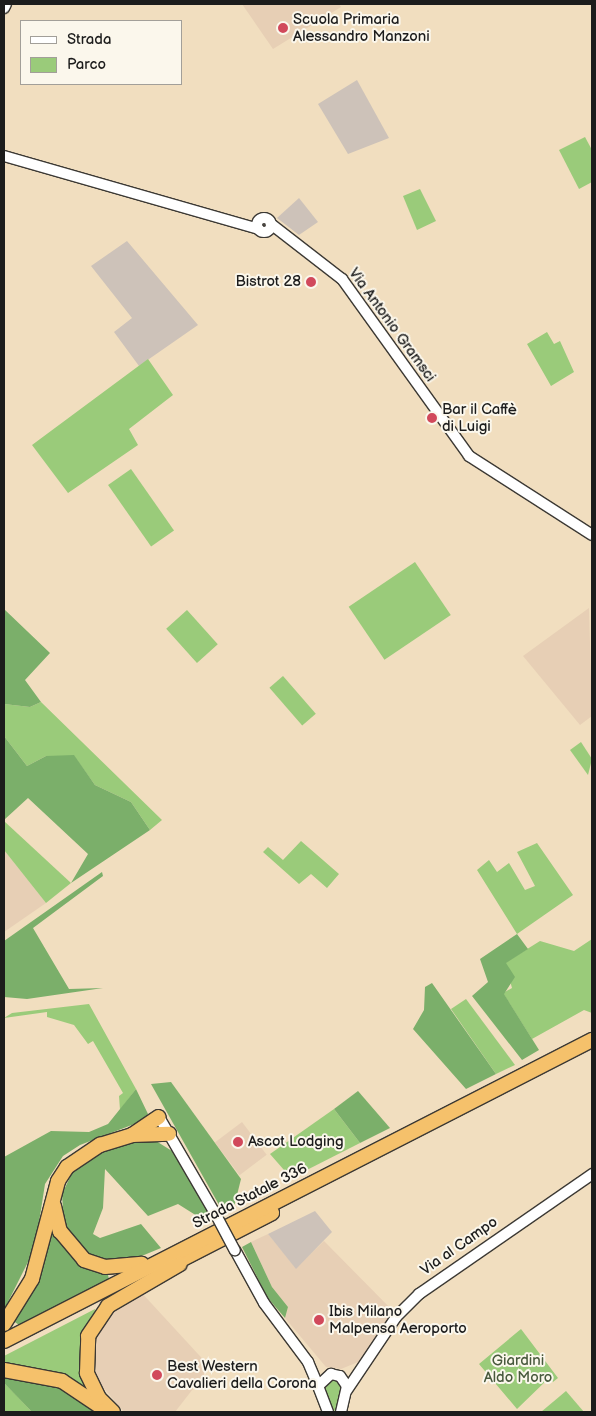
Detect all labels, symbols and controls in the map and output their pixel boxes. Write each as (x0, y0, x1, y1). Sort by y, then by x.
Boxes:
place label: Scuola Primaria Alessandro Manzoni (293, 10, 430, 45)
legend (20, 20, 182, 85)
marker: Scuola Primaria Alessandro Manzoni (277, 22, 289, 34)
text: Strada (67, 30, 111, 49)
text: Parco (67, 55, 106, 74)
street label: Via Antonio Gramsci (345, 265, 439, 385)
place label: Bistrot 28 (235, 273, 301, 291)
marker: Bistrot 28 (305, 276, 317, 288)
place label: Bar il Caffè di Luigi (442, 400, 517, 435)
marker: Bar il Caffè di Luigi (426, 412, 438, 424)
place label: Ascot Lodging (248, 1133, 344, 1151)
marker: Ascot Lodging (232, 1136, 244, 1148)
street label: Strada Statale 336 (190, 1159, 310, 1233)
street label: Via al Campo (417, 1213, 501, 1279)
place label: Ibis Milano Malpensa Aeroporto (329, 1302, 467, 1337)
marker: Ibis Milano Malpensa Aeroporto (313, 1314, 325, 1326)
park label: Giardini Aldo Moro (484, 1351, 552, 1386)
place label: Best Western Cavalieri della Corona (167, 1357, 317, 1392)
marker: Best Western Cavalieri della Corona (151, 1369, 163, 1381)

